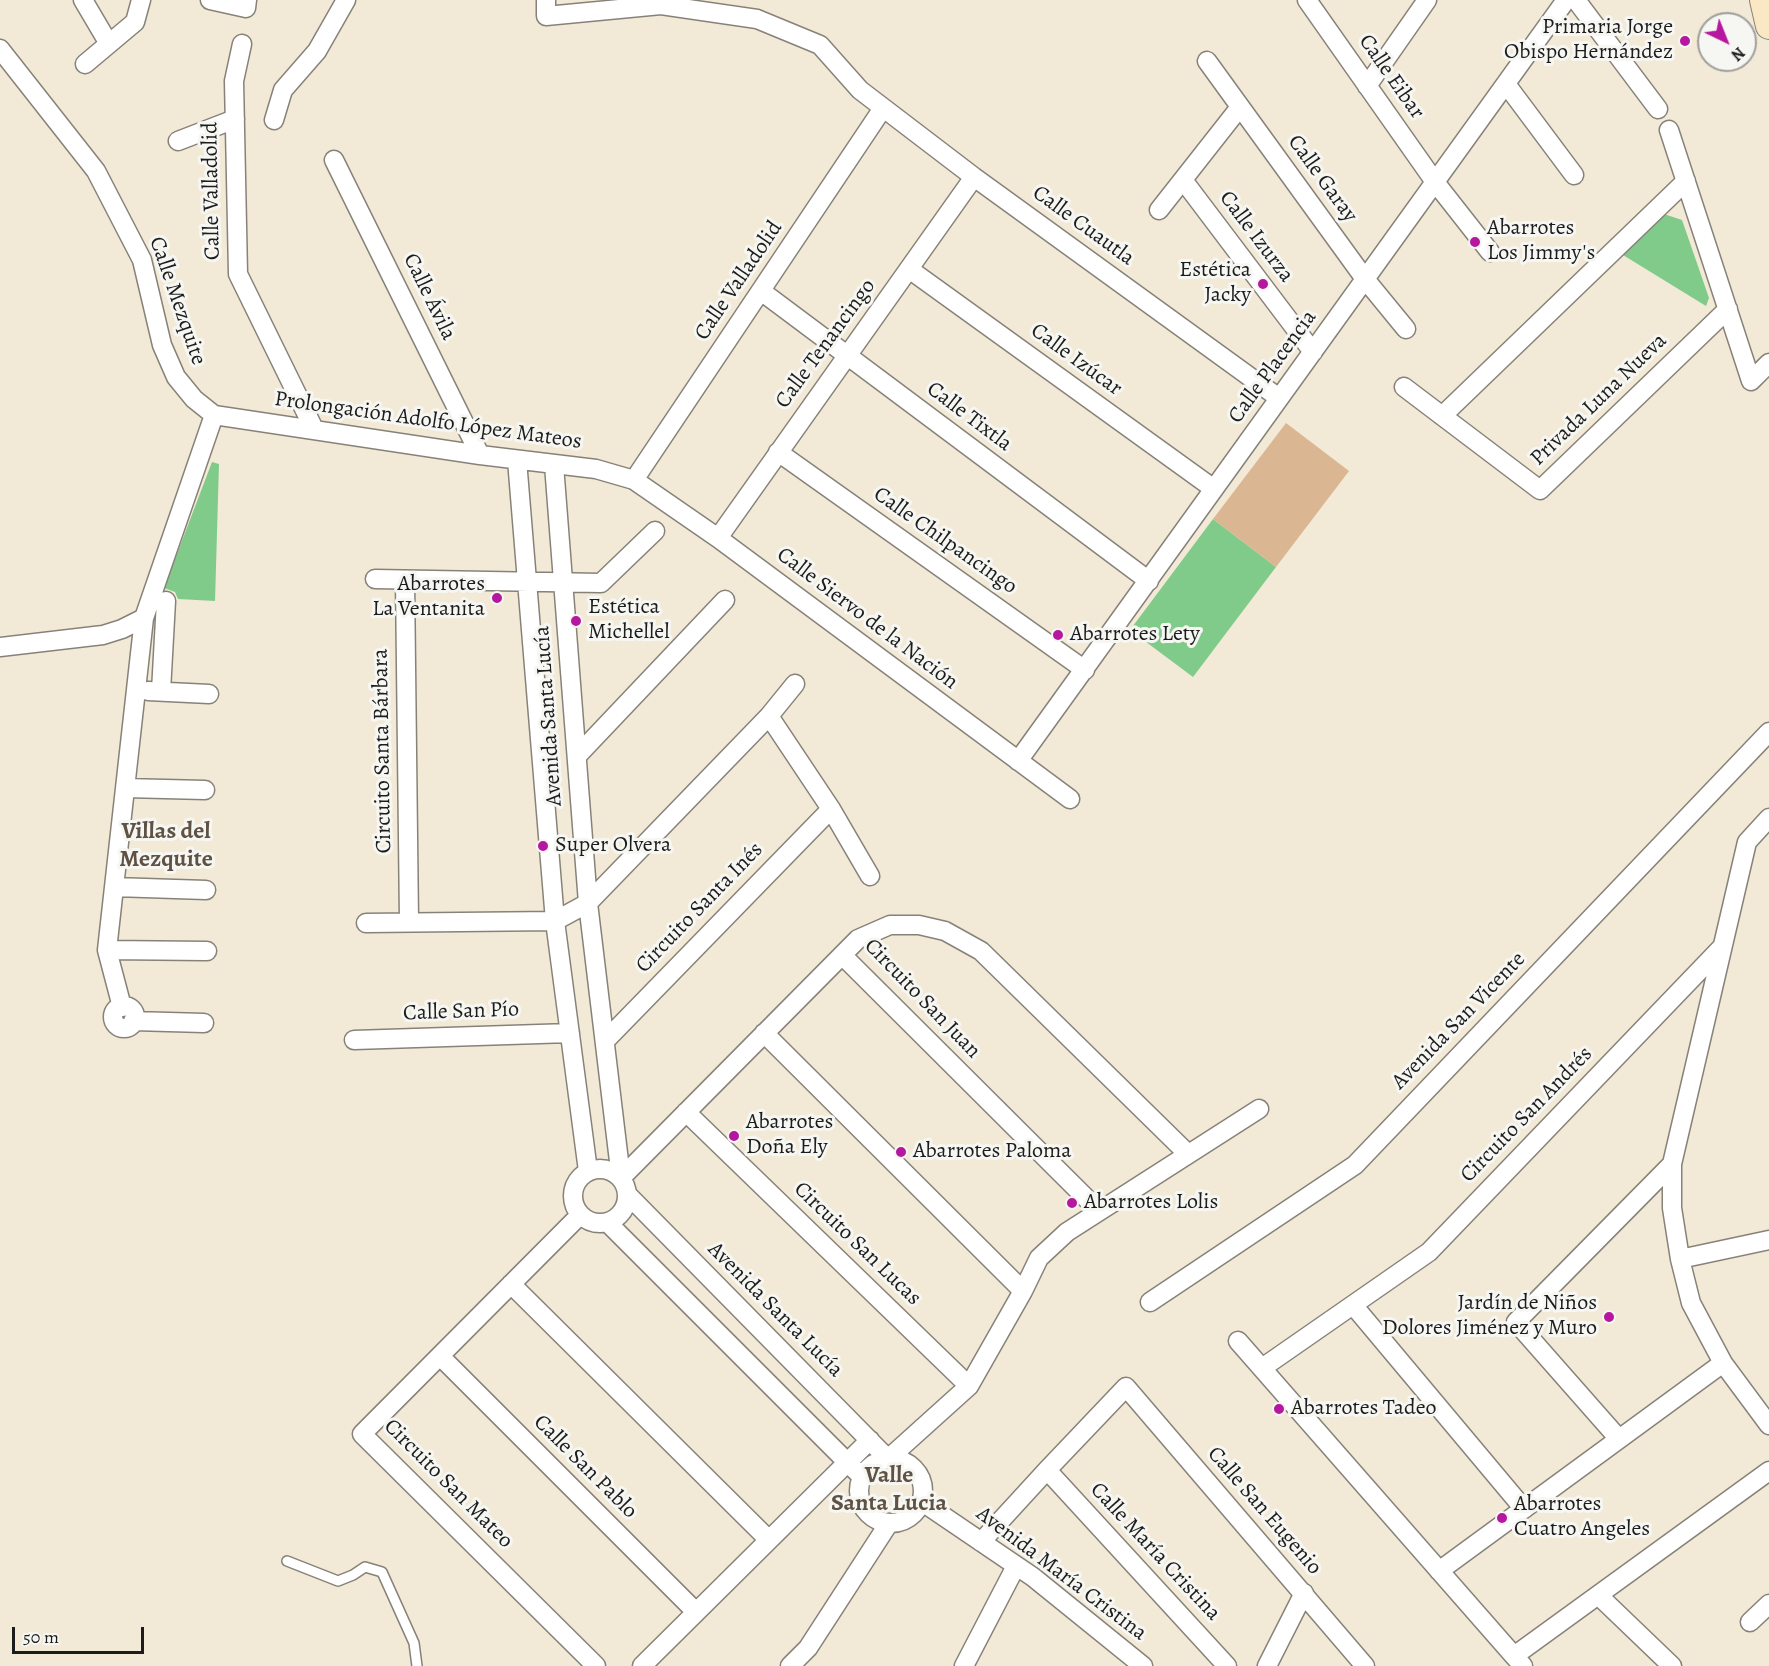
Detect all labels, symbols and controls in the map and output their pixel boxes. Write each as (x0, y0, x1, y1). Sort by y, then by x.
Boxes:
north arrow (1697, 12, 1757, 72)
place label: Primaria Jorge Obispo Hernández (1504, 15, 1673, 66)
street label: Calle Eibar (1352, 30, 1430, 124)
marker: Primaria Jorge Obispo Hernández (1678, 34, 1692, 48)
text: N (1726, 42, 1750, 66)
street label: Calle Valladolid (198, 122, 226, 260)
street label: Calle Garay (1281, 130, 1363, 228)
street label: Calle Cuautla (1027, 180, 1139, 272)
street label: Calle Izurza (1213, 186, 1299, 288)
street label: Calle Valladolid (689, 216, 789, 346)
place label: Abarrotes Los Jimmy's (1487, 216, 1595, 268)
street label: Calle Mezquite (143, 233, 211, 369)
marker: Abarrotes Los Jimmy's (1468, 235, 1482, 249)
street label: Calle Ávila (397, 249, 461, 345)
place label: Estética Jacky (1179, 258, 1251, 310)
street label: Calle Tenancingo (770, 274, 882, 414)
marker: Estética Jacky (1256, 277, 1270, 291)
street label: Calle Placencia (1223, 305, 1323, 429)
street label: Calle Izúcar (1025, 318, 1127, 402)
street label: Privada Luna Nueva (1525, 328, 1673, 472)
street label: Calle Tixtla (921, 376, 1017, 458)
street label: Prolongación Adolfo López Mateos (273, 386, 583, 456)
street label: Calle Chilpancingo (868, 482, 1022, 600)
street label: Calle Siervo de la Nación (771, 542, 963, 696)
place label: Abarrotes La Ventanita (372, 572, 485, 624)
marker: Abarrotes La Ventanita (490, 591, 504, 605)
place label: Estética Michellel (588, 595, 670, 646)
marker: Estética Michellel (569, 614, 583, 628)
place label: Abarrotes Lety (1070, 622, 1200, 648)
street label: Avenida Santa Lucía (530, 625, 568, 807)
marker: Abarrotes Lety (1051, 628, 1065, 642)
street label: Circuito Santa Bárbara (368, 648, 398, 854)
district label: Villas del Mezquite (119, 818, 213, 874)
place label: Super Olvera (555, 833, 671, 859)
street label: Circuito Santa Inés (631, 837, 769, 979)
marker: Super Olvera (536, 839, 550, 853)
street label: Circuito San Juan (858, 934, 986, 1064)
street label: Avenida San Vicente (1387, 947, 1531, 1095)
street label: Calle San Pío (403, 997, 519, 1027)
street label: Circuito San Andrés (1455, 1042, 1599, 1188)
place label: Abarrotes Doña Ely (746, 1110, 833, 1162)
marker: Abarrotes Doña Ely (727, 1129, 741, 1143)
place label: Abarrotes Paloma (913, 1139, 1072, 1165)
marker: Abarrotes Paloma (894, 1145, 908, 1159)
street label: Circuito San Lucas (788, 1177, 926, 1311)
place label: Abarrotes Lolis (1084, 1190, 1218, 1216)
marker: Abarrotes Lolis (1065, 1196, 1079, 1210)
street label: Avenida Santa Lucía (702, 1237, 848, 1383)
place label: Jardín de Niños Dolores Jiménez y Muro (1382, 1291, 1597, 1342)
marker: Jardín de Niños Dolores Jiménez y Muro (1602, 1310, 1616, 1324)
place label: Abarrotes Tadeo (1291, 1396, 1437, 1422)
marker: Abarrotes Tadeo (1272, 1402, 1286, 1416)
street label: Calle San Pablo (527, 1409, 643, 1525)
street label: Circuito San Mateo (378, 1414, 518, 1554)
street label: Calle San Eugenio (1201, 1441, 1327, 1581)
district label: Valle Santa Lucia (831, 1462, 947, 1518)
street label: Calle María Cristina (1084, 1477, 1226, 1627)
place label: Abarrotes Cuatro Angeles (1514, 1492, 1650, 1544)
street label: Avenida María Cristina (970, 1501, 1152, 1647)
marker: Abarrotes Cuatro Angeles (1495, 1511, 1509, 1525)
scale bar (15, 1615, 147, 1653)
text: 50 m (23, 1625, 59, 1649)

